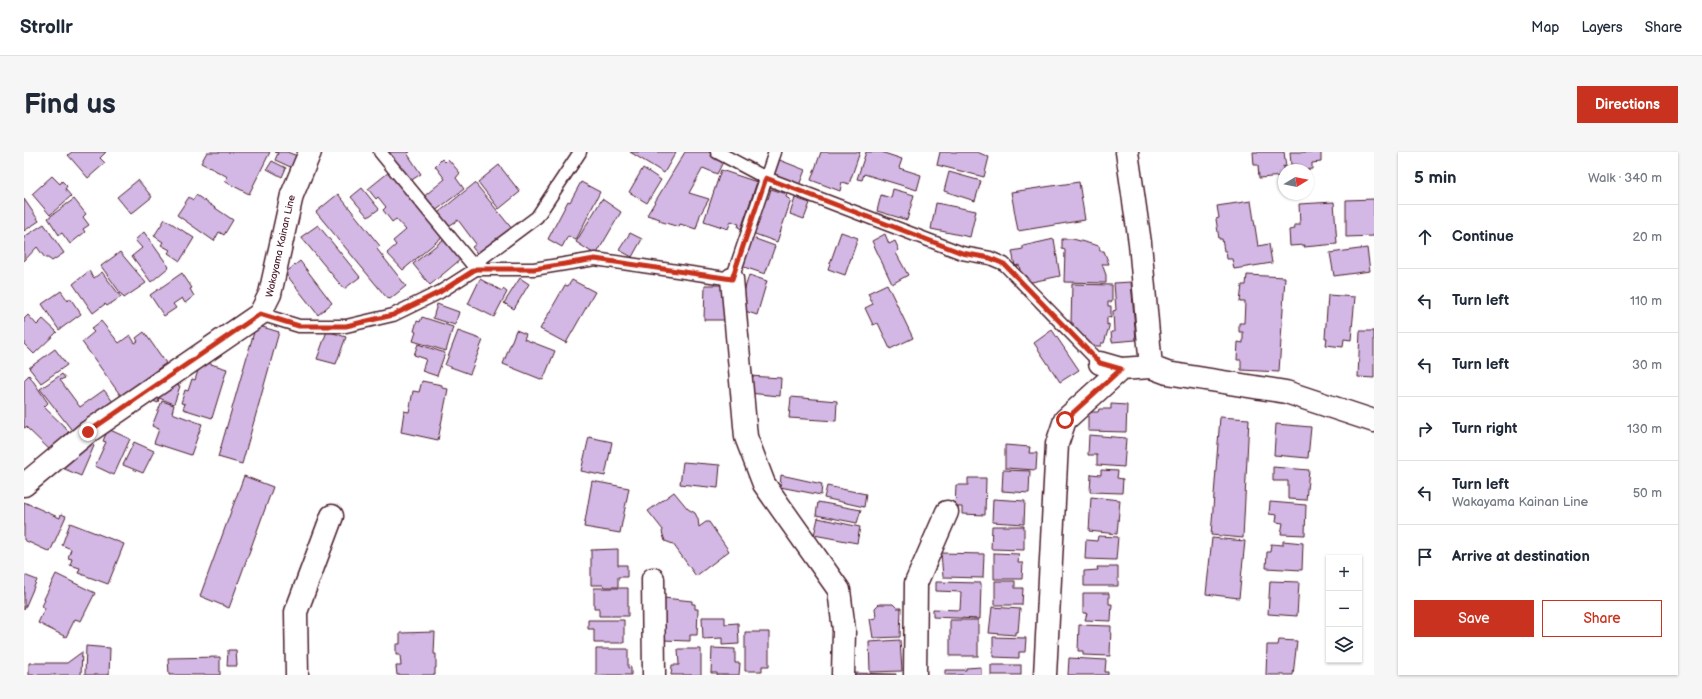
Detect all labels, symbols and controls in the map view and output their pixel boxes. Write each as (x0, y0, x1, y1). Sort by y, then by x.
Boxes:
text: Strollr (20, 16, 73, 39)
text: Map (1531, 19, 1559, 36)
text: Layers (1581, 19, 1623, 36)
text: Share (1645, 19, 1682, 36)
button: Directions (1577, 86, 1678, 123)
text: Find us (24, 88, 116, 121)
north arrow (1278, 164, 1314, 200)
text: 5 min (1414, 168, 1457, 188)
text: Walk · 340 m (1588, 170, 1662, 186)
street label: Wakayama Kainan Line (263, 194, 298, 299)
icon: ahead (1414, 226, 1436, 248)
text: Continue (1452, 227, 1514, 246)
text: 20 m (1632, 229, 1662, 245)
icon: left (1414, 290, 1436, 312)
text: Turn left (1452, 291, 1509, 310)
text: 110 m (1630, 293, 1662, 309)
icon: left (1414, 354, 1436, 376)
text: Turn left (1452, 355, 1509, 374)
text: 30 m (1632, 357, 1662, 373)
route start (1056, 411, 1074, 429)
icon: right (1414, 418, 1436, 440)
text: Turn right (1452, 419, 1517, 438)
text: 130 m (1627, 421, 1662, 437)
route end (79, 423, 97, 441)
text: Turn left (1452, 475, 1509, 494)
icon: left (1414, 482, 1436, 504)
text: 50 m (1633, 485, 1662, 501)
text: Wakayama Kainan Line (1452, 494, 1588, 510)
icon: arrive (1414, 546, 1436, 568)
text: Arrive at destination (1452, 547, 1590, 566)
map controls (1326, 555, 1362, 663)
button: + (1326, 555, 1362, 591)
button: − (1326, 591, 1362, 627)
button: Save (1414, 600, 1534, 637)
button: Share (1542, 600, 1662, 637)
button: layers (1326, 627, 1362, 663)

